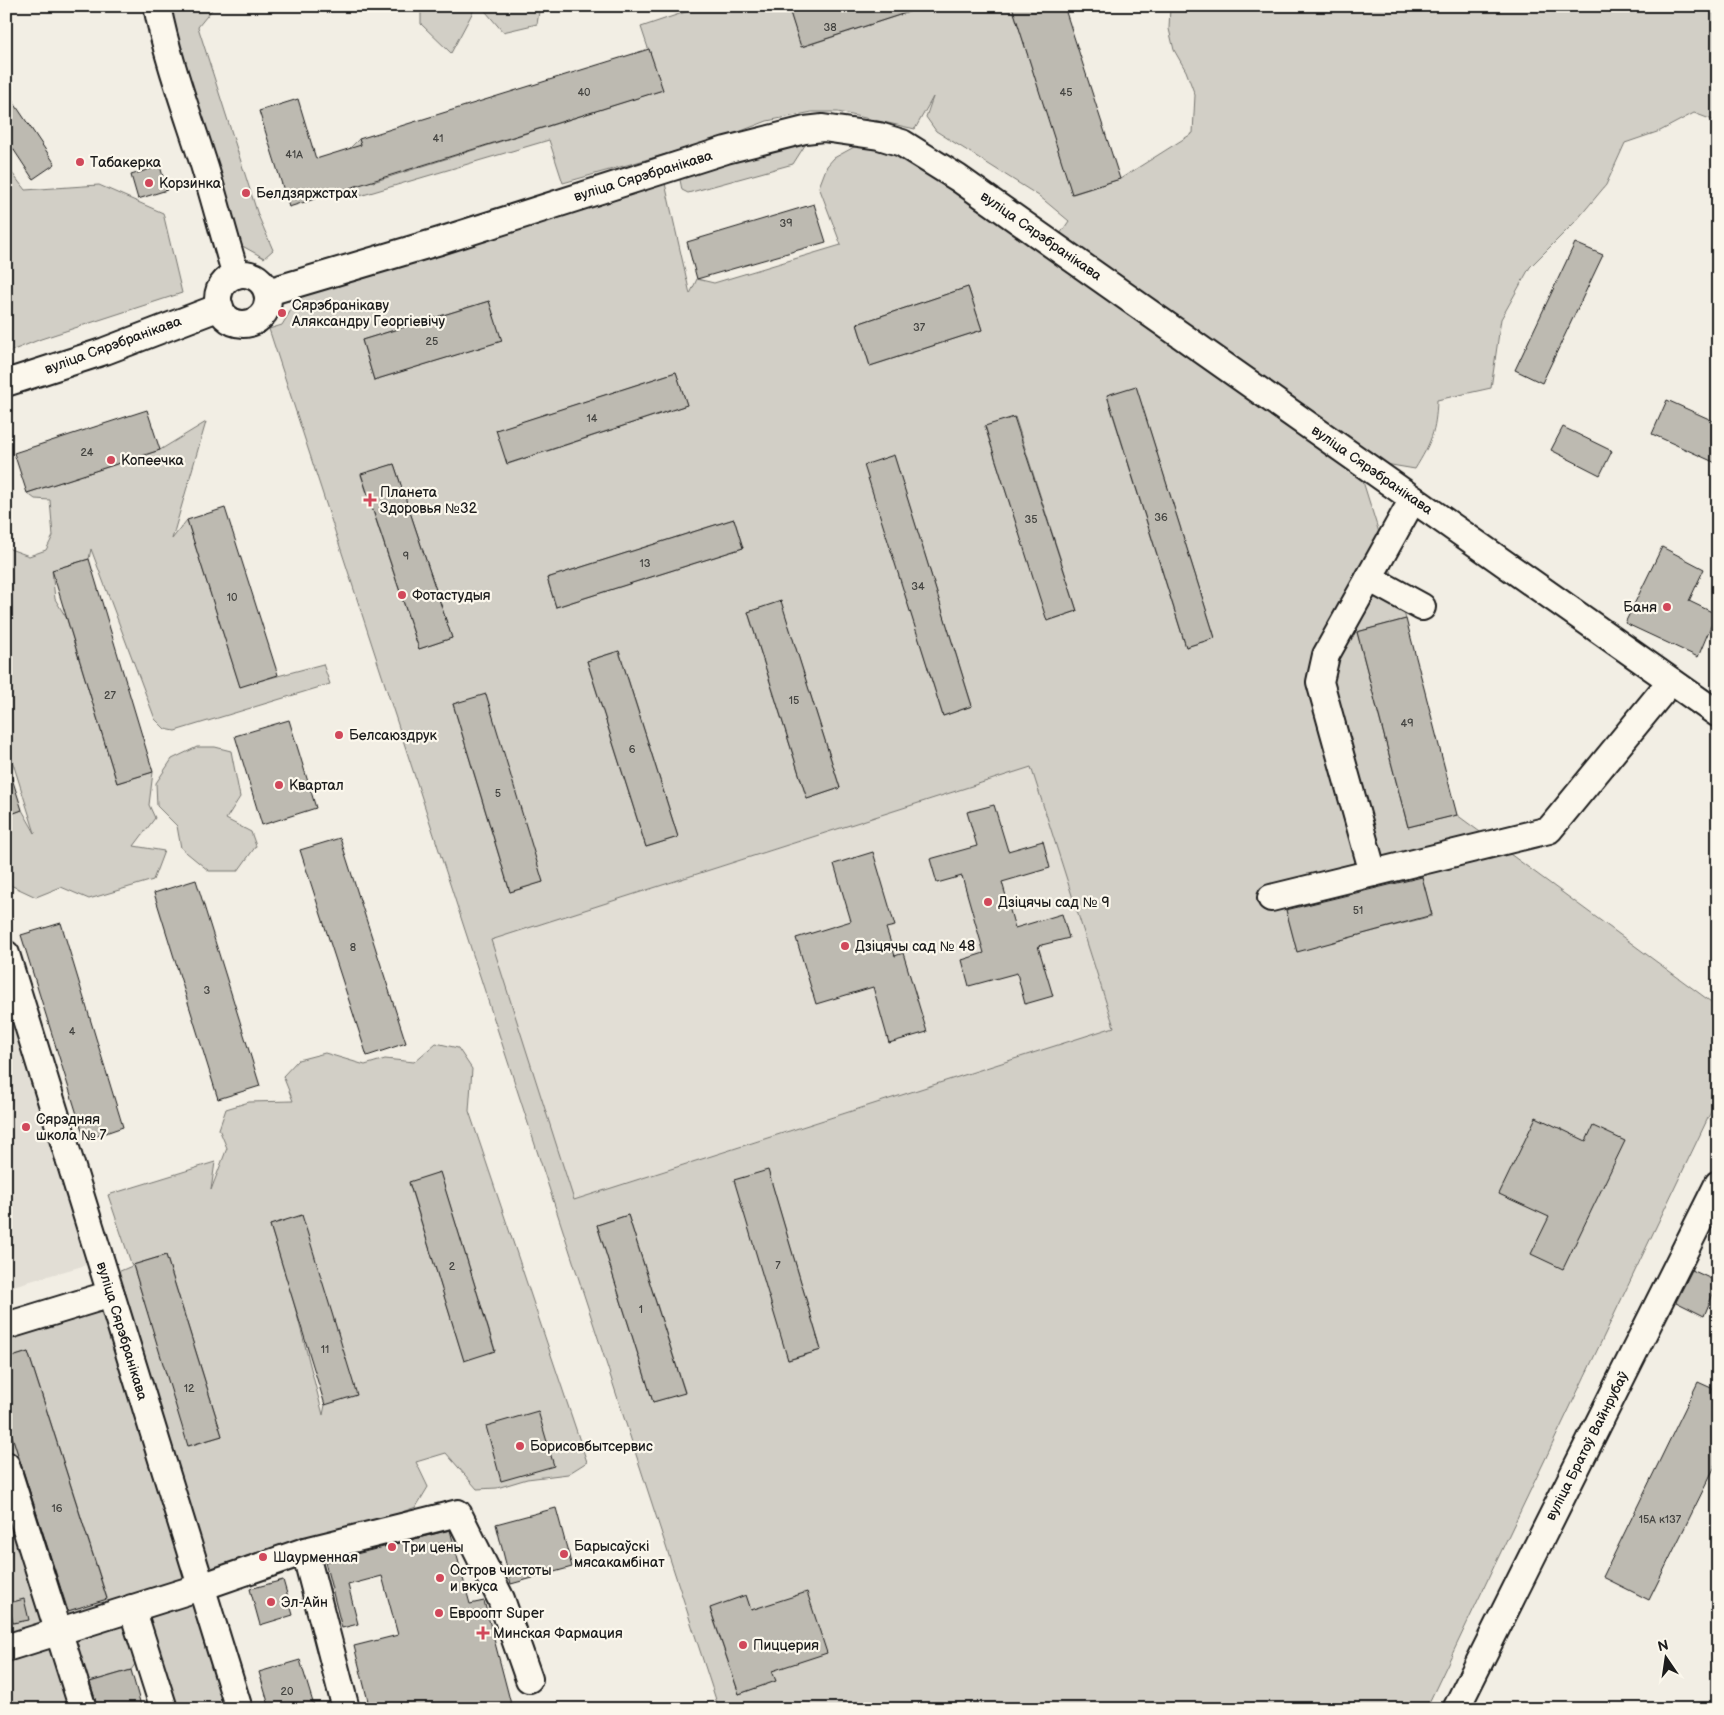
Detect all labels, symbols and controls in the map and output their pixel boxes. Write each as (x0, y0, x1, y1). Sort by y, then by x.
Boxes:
house number: 38 (823, 21, 837, 34)
house number: 40 (577, 86, 591, 99)
house number: 45 (1059, 86, 1073, 99)
house number: 41 (433, 132, 443, 145)
street label: вуліца Сярэбранікава (572, 147, 715, 205)
house number: 41А (285, 148, 303, 161)
place label: Табакерка (90, 154, 162, 171)
marker: Табакерка (74, 156, 86, 168)
place label: Корзинка (159, 175, 222, 192)
marker: Корзинка (143, 177, 155, 189)
place label: Белдзяржстрах (256, 185, 358, 202)
marker: Белдзяржстрах (240, 187, 252, 199)
street label: вуліца Сярэбранікава (977, 188, 1105, 285)
house number: 39 (779, 217, 793, 230)
place label: Сярэбранікаву Аляксандру Георгіевічу (291, 297, 446, 330)
marker: Сярэбранікаву Аляксандру Георгіевічу (276, 307, 288, 319)
street label: вуліца Сярэбранікава (42, 312, 184, 378)
house number: 37 (913, 321, 926, 334)
house number: 25 (426, 335, 438, 348)
house number: 14 (587, 412, 598, 425)
street label: вуліца Сярэбранікава (1308, 422, 1436, 519)
house number: 24 (80, 446, 94, 459)
place label: Копеечка (121, 452, 184, 469)
marker: Копеечка (105, 454, 117, 466)
place label: Планета Здоровья №32 (380, 484, 478, 517)
marker: Планета Здоровья №32 (364, 494, 376, 506)
house number: 36 (1154, 511, 1168, 524)
house number: 35 (1024, 513, 1038, 526)
house number: 9 (403, 550, 409, 563)
house number: 13 (639, 557, 651, 570)
house number: 34 (911, 580, 925, 593)
place label: Фотастудыя (412, 587, 491, 604)
marker: Фотастудыя (396, 589, 408, 601)
house number: 10 (227, 591, 238, 604)
place label: Баня (1623, 599, 1657, 616)
marker: Баня (1661, 601, 1673, 613)
house number: 27 (104, 689, 117, 702)
house number: 15 (789, 694, 799, 707)
house number: 49 (1400, 717, 1414, 730)
place label: Белсаюздрук (349, 727, 437, 744)
marker: Белсаюздрук (333, 729, 345, 741)
house number: 6 (629, 743, 636, 756)
place label: Квартал (289, 777, 344, 794)
marker: Квартал (273, 779, 285, 791)
house number: 5 (495, 787, 501, 800)
place label: Дзіцячы сад № 9 (998, 894, 1110, 911)
marker: Дзіцячы сад № 9 (982, 896, 994, 908)
house number: 51 (1353, 904, 1363, 917)
place label: Дзіцячы сад № 48 (855, 938, 975, 955)
marker: Дзіцячы сад № 48 (839, 940, 851, 952)
house number: 8 (350, 941, 356, 954)
house number: 3 (204, 984, 211, 997)
house number: 4 (69, 1025, 76, 1038)
place label: Сярэдняя школа № 7 (36, 1111, 107, 1144)
marker: Сярэдняя школа № 7 (20, 1121, 32, 1133)
house number: 7 (775, 1259, 781, 1272)
street label: вуліца Сярэбранікава (93, 1260, 151, 1403)
house number: 2 (449, 1260, 456, 1273)
house number: 1 (639, 1303, 643, 1316)
house number: 11 (321, 1343, 329, 1356)
street label: вуліца Братоў Вайнрубаў (1542, 1368, 1632, 1523)
house number: 12 (184, 1382, 195, 1395)
place label: Борисовбытсервис (530, 1438, 653, 1455)
marker: Борисовбытсервис (514, 1440, 526, 1452)
house number: 16 (52, 1502, 63, 1515)
house number: 15А к137 (1639, 1513, 1682, 1526)
place label: Барысаўскі мясакамбінат (574, 1538, 665, 1571)
place label: Три цены (402, 1539, 464, 1556)
marker: Три цены (386, 1541, 398, 1553)
marker: Барысаўскі мясакамбінат (558, 1548, 570, 1560)
place label: Шаурменная (273, 1549, 358, 1566)
marker: Шаурменная (257, 1551, 269, 1563)
place label: Остров чистоты и вкуса (450, 1562, 552, 1595)
marker: Остров чистоты и вкуса (434, 1572, 446, 1584)
place label: Эл-Айн (281, 1594, 328, 1611)
marker: Эл-Айн (265, 1596, 277, 1608)
place label: Евроопт Super (449, 1605, 545, 1622)
marker: Евроопт Super (433, 1607, 445, 1619)
place label: Минская Фармация (493, 1625, 623, 1642)
marker: Минская Фармация (477, 1627, 489, 1639)
north arrow (1642, 1632, 1692, 1682)
text: N (1656, 1636, 1670, 1655)
place label: Пиццерия (753, 1637, 819, 1654)
marker: Пиццерия (737, 1639, 749, 1651)
house number: 20 (281, 1685, 294, 1698)

